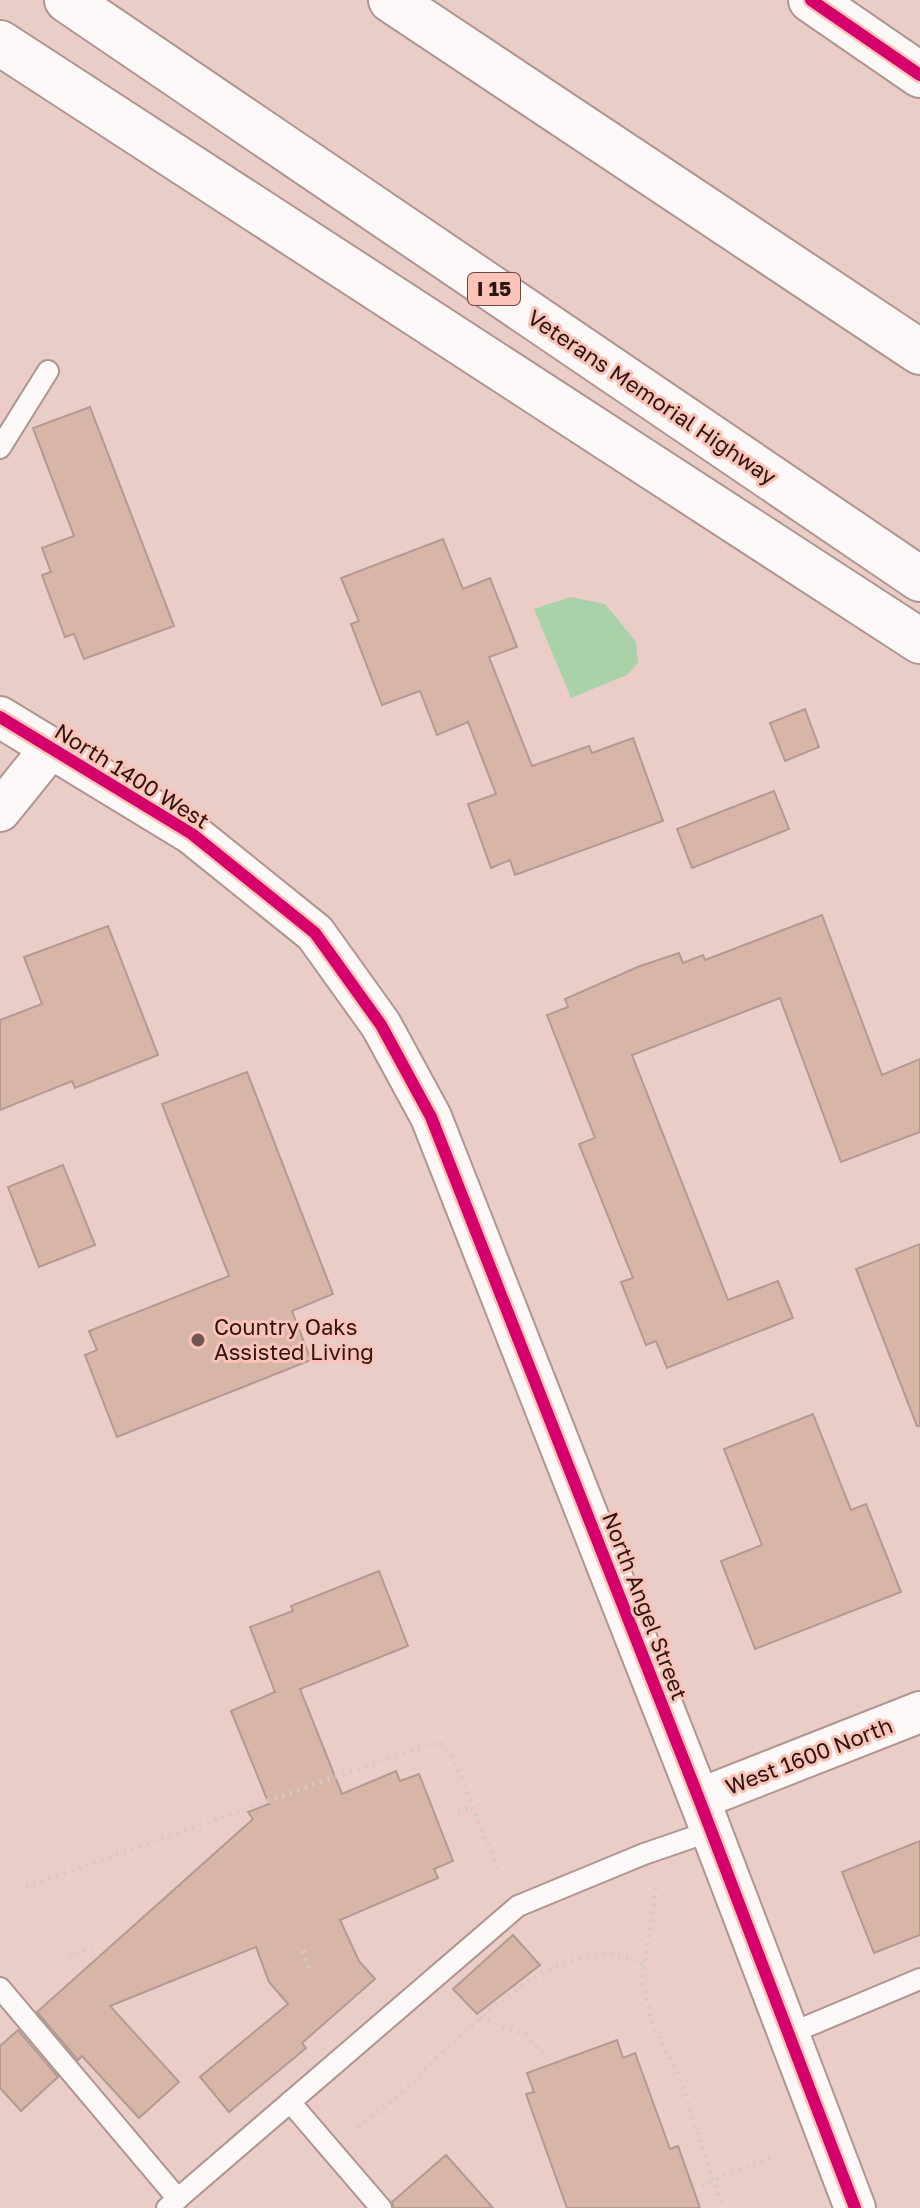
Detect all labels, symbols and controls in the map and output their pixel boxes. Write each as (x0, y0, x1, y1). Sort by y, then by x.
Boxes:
road number: I 15 (468, 273, 520, 305)
street label: Veterans Memorial Highway (523, 303, 782, 490)
street label: North 1400 West (50, 717, 215, 834)
place label: Country Oaks Assisted Living (214, 1313, 374, 1365)
marker: Country Oaks Assisted Living (189, 1331, 207, 1349)
street label: North Angel Street (597, 1508, 694, 1704)
street label: West 1600 North (721, 1711, 896, 1800)

